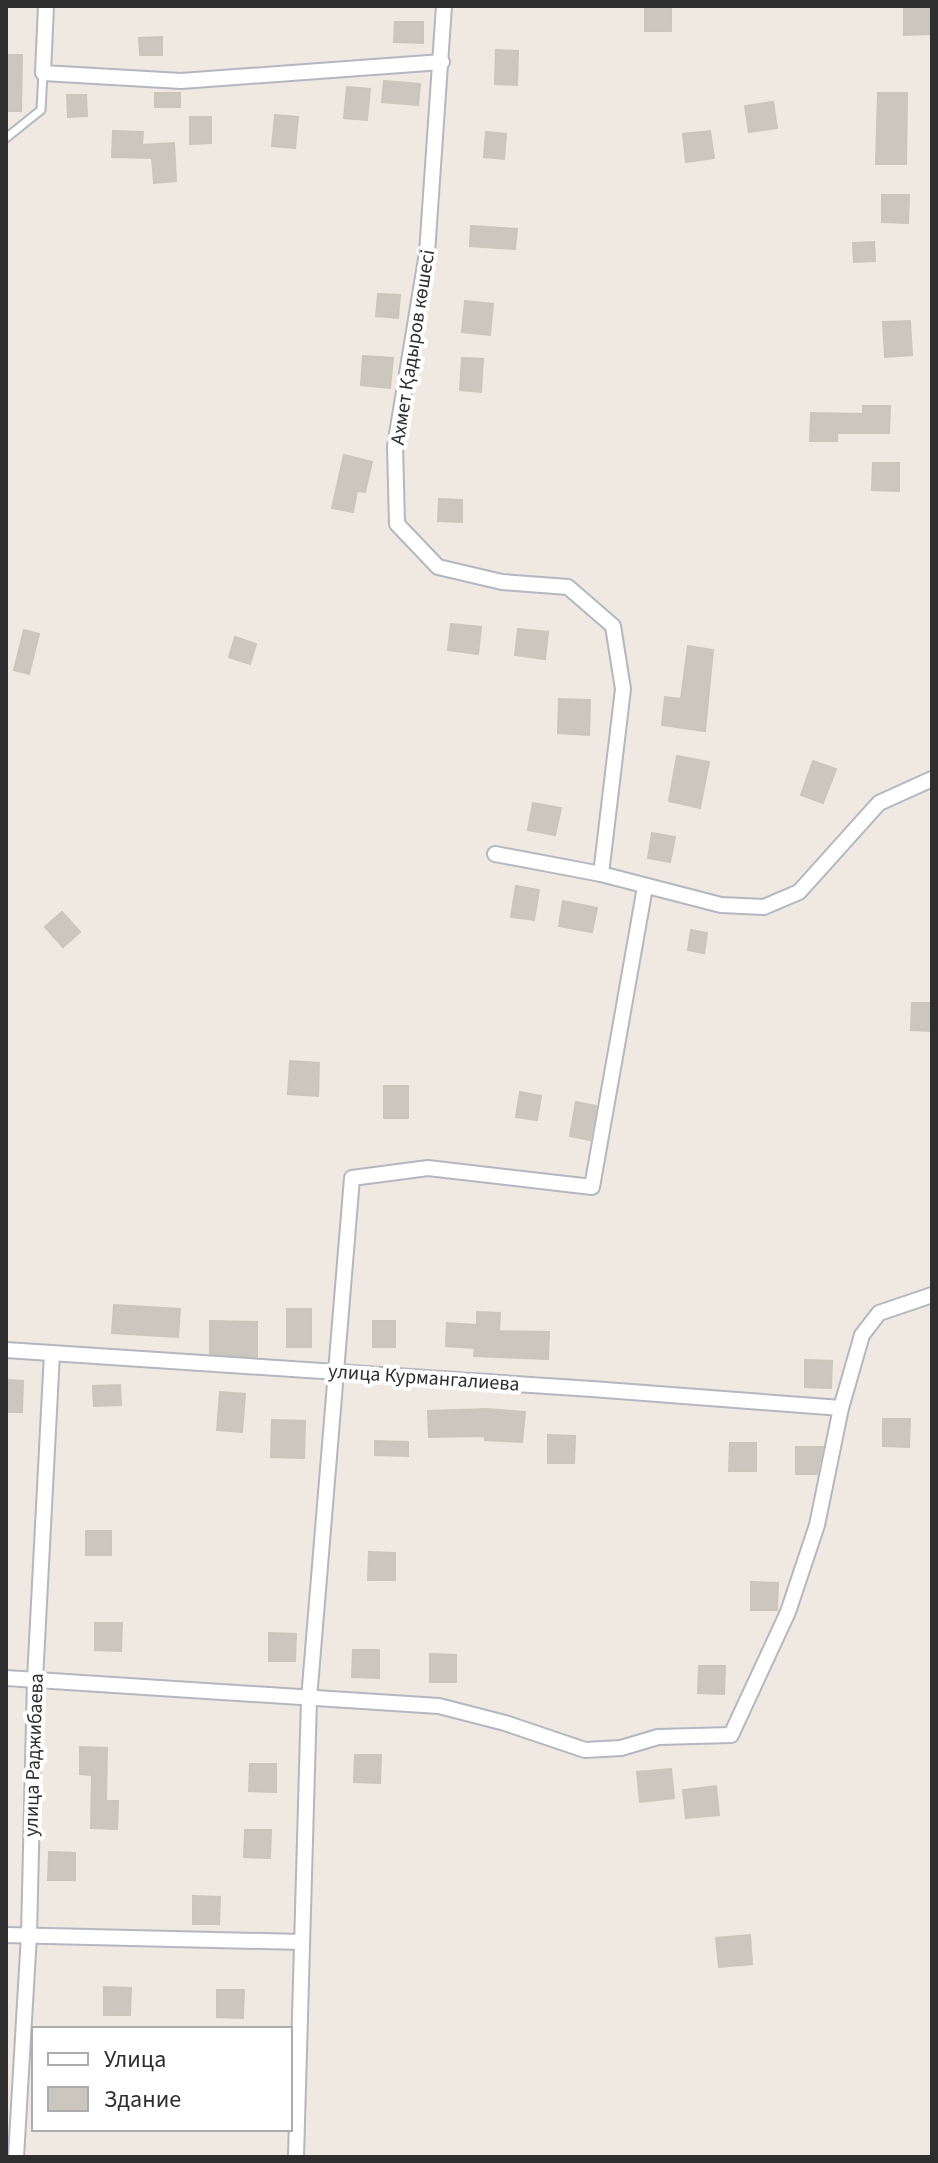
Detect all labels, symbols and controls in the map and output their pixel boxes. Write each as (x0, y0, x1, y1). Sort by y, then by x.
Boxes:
street label: Ахмет Қадыров көшесі (384, 247, 442, 447)
street label: улица Курмангалиева (327, 1357, 521, 1399)
street label: улица Раджибаева (17, 1673, 51, 1837)
legend (32, 2027, 292, 2131)
text: Улица (104, 2042, 166, 2077)
text: Здание (104, 2082, 181, 2117)

